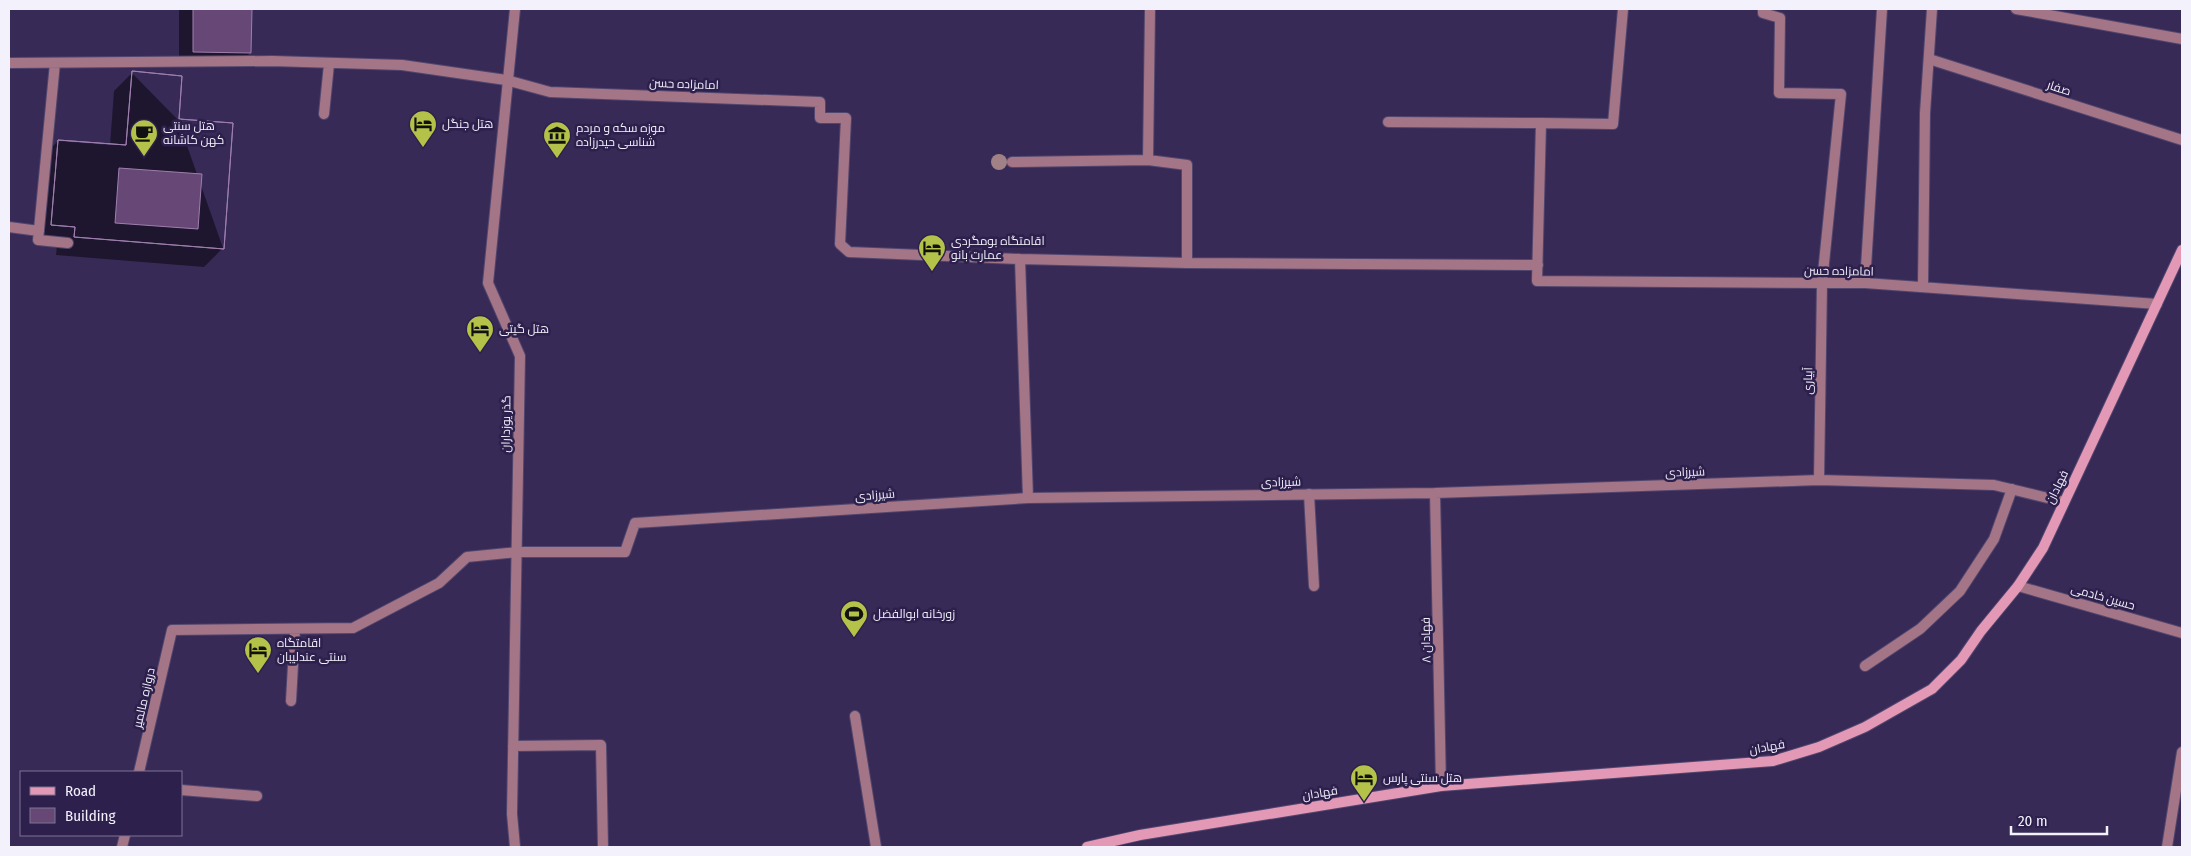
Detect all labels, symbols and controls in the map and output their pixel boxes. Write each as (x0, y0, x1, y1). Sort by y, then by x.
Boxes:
street label: امامزاده حسن (649, 76, 719, 92)
street label: صفار (2044, 77, 2073, 98)
hotel icon: هتل جنگل (408, 109, 438, 148)
place label: هتل جنگل (442, 117, 493, 131)
cafe icon: هتل سنتی کهن کاشانه (129, 118, 159, 157)
place label: هتل سنتی کهن کاشانه (163, 119, 224, 147)
museum icon: موزه سکه و مردم شناسی حیدرزاده (542, 120, 572, 159)
place label: موزه سکه و مردم شناسی حیدرزاده (576, 121, 665, 149)
hotel icon: اقامتگاه بومگردی عمارت بانو (917, 233, 947, 272)
place label: اقامتگاه بومگردی عمارت بانو (951, 234, 1045, 262)
street label: امامزاده حسن (1804, 263, 1874, 279)
hotel icon: هتل گیتی (465, 314, 495, 353)
place label: هتل گیتی (499, 322, 549, 336)
street label: آبیاری (1801, 366, 1815, 395)
street label: گذر يوزداران (499, 395, 513, 453)
street label: شیرزادی (1665, 464, 1705, 480)
street label: فهادان (2043, 468, 2071, 506)
street label: شیرزادی (1261, 475, 1301, 489)
street label: شیرزادی (855, 487, 896, 503)
street label: حسین خادمی (2069, 581, 2137, 613)
sports icon: زورخانه ابوالفضل (839, 599, 869, 638)
place label: زورخانه ابوالفضل (873, 607, 955, 621)
street label: فهادان ۸ (1419, 617, 1433, 663)
hotel icon: اقامتگاه سنتی عندلیبان (243, 635, 273, 674)
place label: اقامتگاه سنتی عندلیبان (277, 636, 346, 664)
street label: دروازه مالمیر (130, 666, 158, 731)
street label: فهادان (1748, 737, 1786, 757)
hotel icon: هتل سنتی پارس (1349, 763, 1379, 802)
legend (20, 771, 182, 836)
place label: هتل سنتی پارس (1383, 771, 1462, 787)
text: Road (65, 782, 96, 800)
street label: فهادان (1301, 783, 1339, 803)
scale bar (2011, 804, 2107, 836)
text: Building (65, 807, 116, 825)
text: 20 m (2018, 812, 2048, 830)

